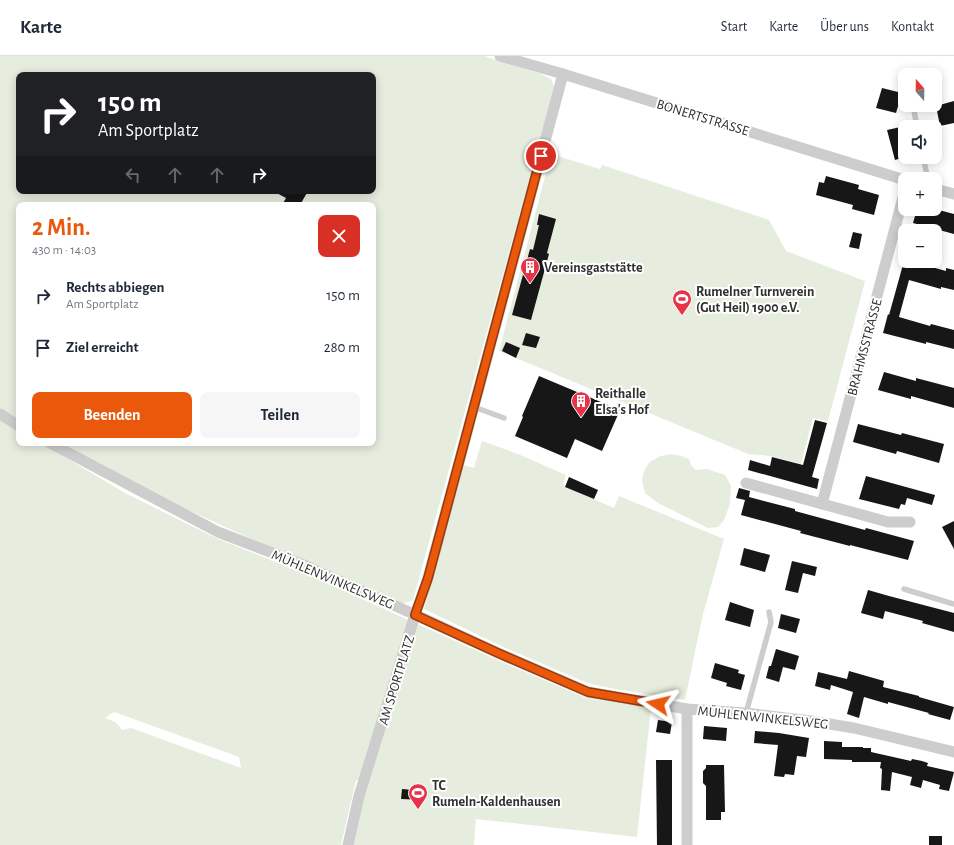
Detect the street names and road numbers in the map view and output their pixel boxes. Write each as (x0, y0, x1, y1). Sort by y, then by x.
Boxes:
street label: BONERTSTRASSE (655, 97, 751, 139)
street label: BRAHMSSTRASSE (845, 297, 885, 397)
street label: MÜHLENWINKELSWEG (269, 545, 397, 612)
street label: AM SPORTPLATZ (377, 634, 417, 727)
street label: MÜHLENWINKELSWEG (697, 701, 829, 732)

